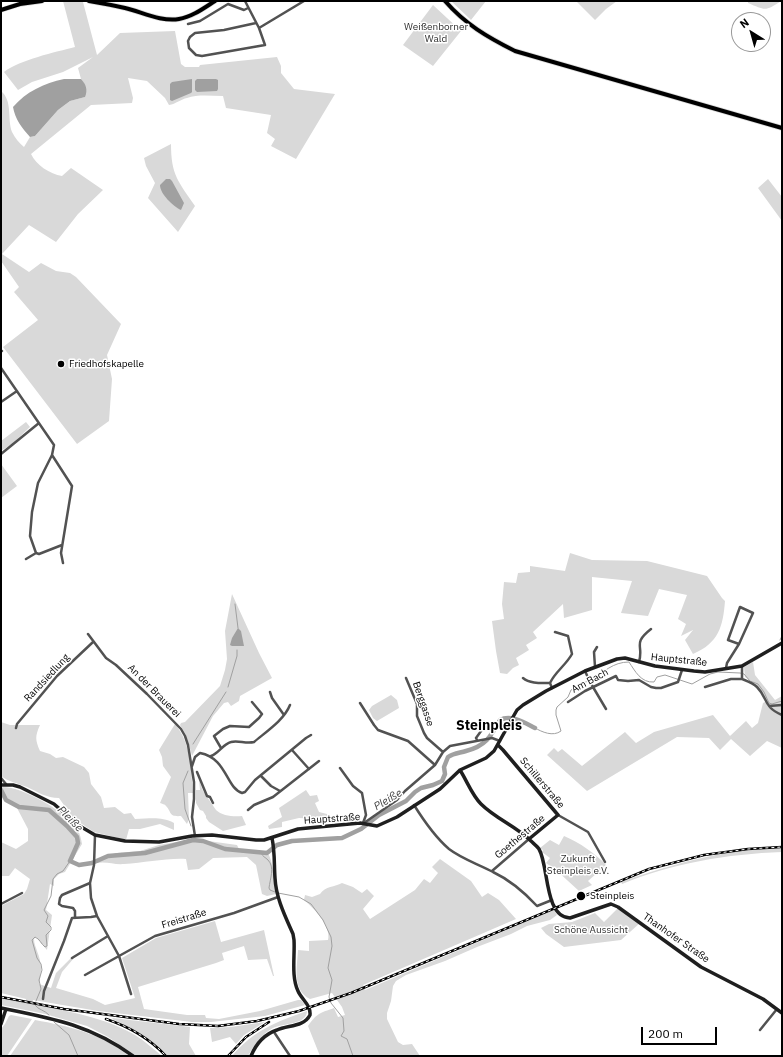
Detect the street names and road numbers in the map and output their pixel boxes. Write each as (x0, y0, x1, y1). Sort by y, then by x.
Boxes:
street label: Hauptstraße (650, 651, 708, 669)
street label: Randsiedlung (22, 652, 72, 704)
street label: An der Brauerei (125, 662, 183, 720)
street label: Am Bach (569, 666, 611, 696)
street label: Berggasse (410, 680, 436, 728)
street label: Schillerstraße (517, 755, 567, 811)
street label: Hauptstraße (303, 811, 361, 827)
street label: Goethestraße (492, 813, 548, 861)
street label: Freistraße (160, 907, 208, 931)
street label: Thanhofer Straße (640, 911, 712, 965)

